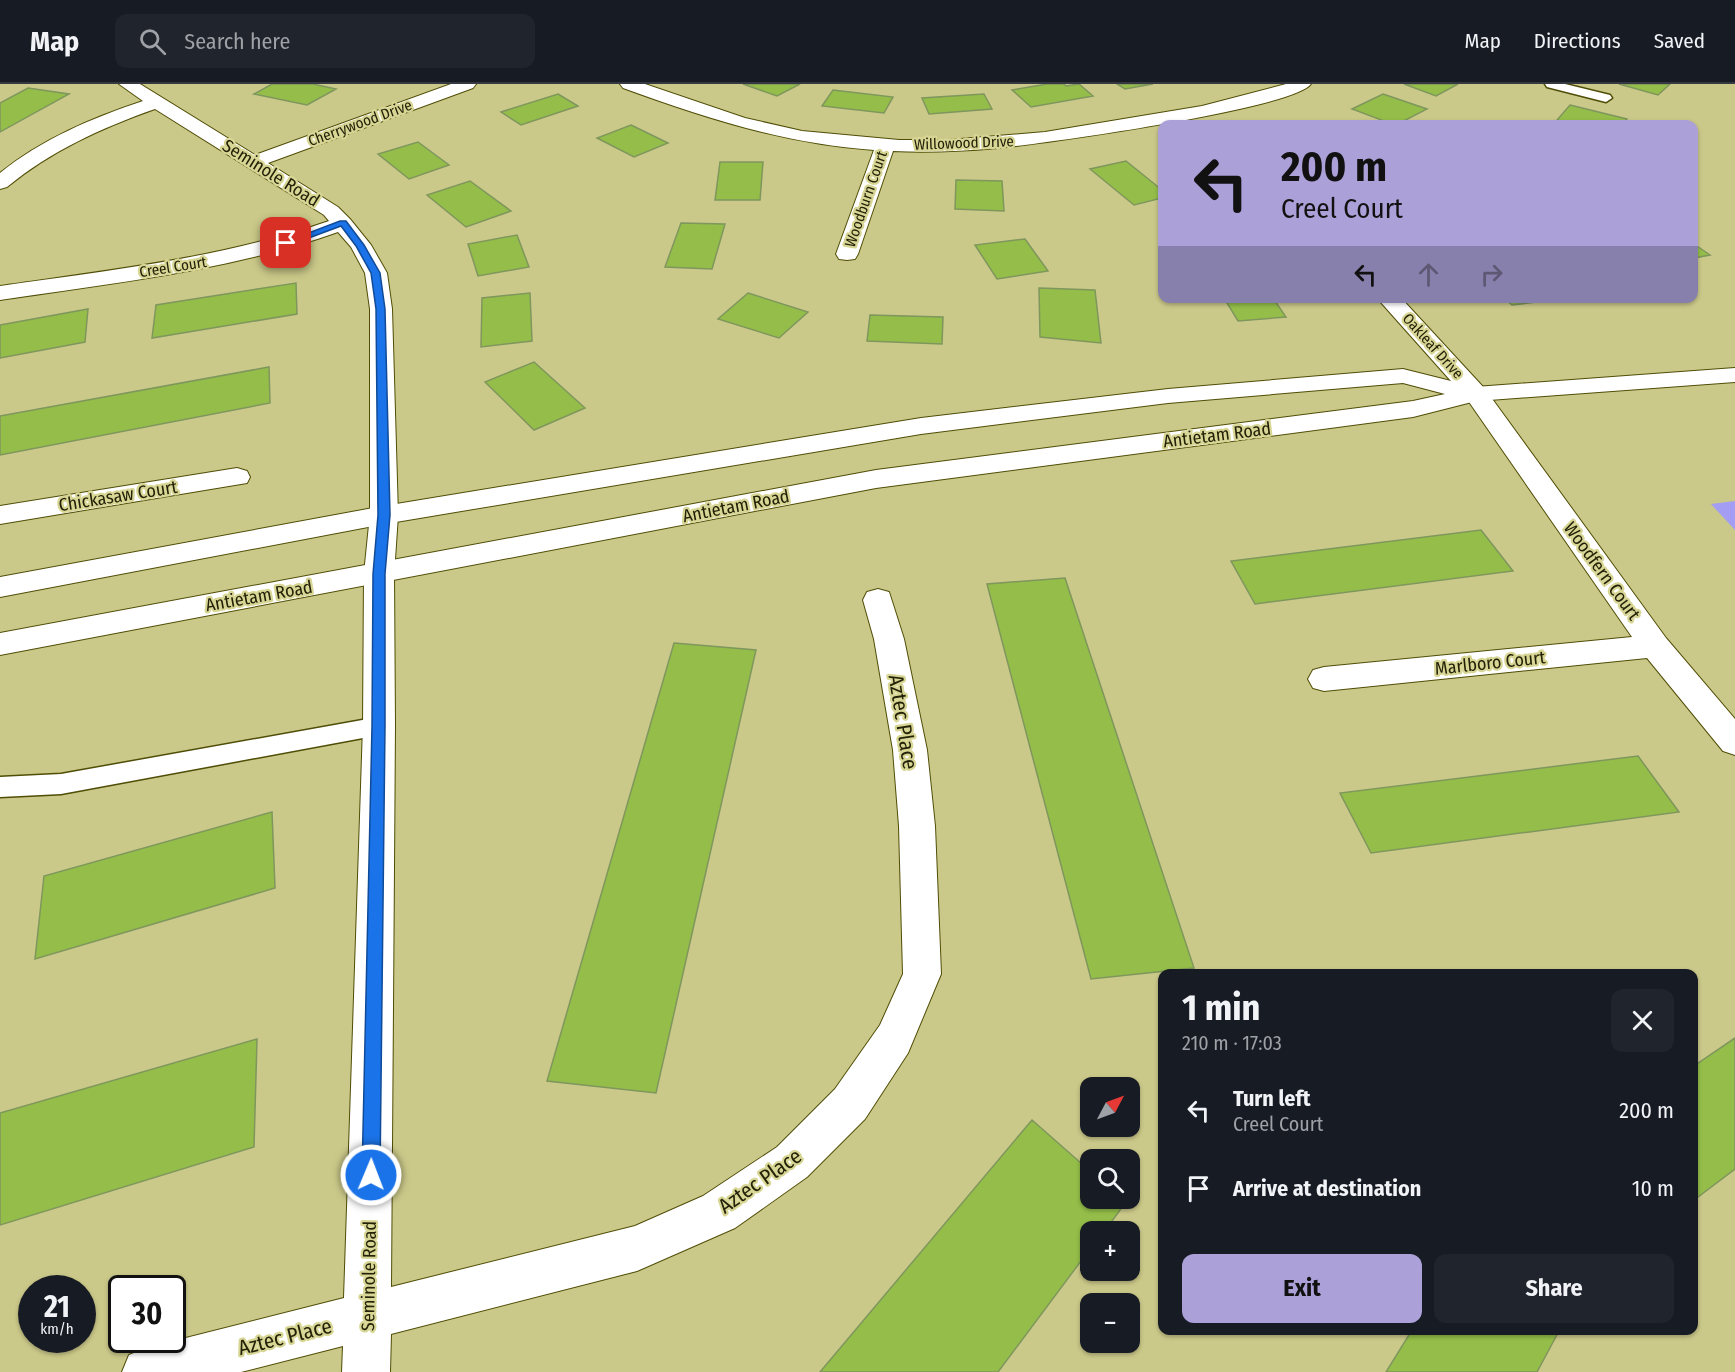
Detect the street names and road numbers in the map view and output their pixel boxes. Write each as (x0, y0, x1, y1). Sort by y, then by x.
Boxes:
street label: Cherrywood Drive (306, 96, 414, 150)
street label: Willowood Drive (914, 132, 1014, 154)
street label: Seminole Road (218, 134, 324, 212)
street label: Woodburn Court (841, 148, 891, 249)
street label: Creel Court (138, 253, 208, 281)
street label: Oakleaf Drive (1399, 310, 1467, 382)
street label: Antietam Road (1162, 417, 1272, 453)
street label: Chickasaw Court (57, 476, 179, 516)
street label: Antietam Road (681, 485, 791, 527)
street label: Woodfern Court (1559, 518, 1645, 624)
street label: Antietam Road (204, 576, 314, 616)
street label: Marlboro Court (1434, 646, 1546, 680)
street label: Aztec Place (883, 673, 923, 771)
street label: Aztec Place (713, 1143, 807, 1219)
street label: Seminole Road (357, 1221, 381, 1331)
street label: Aztec Place (235, 1313, 335, 1361)

